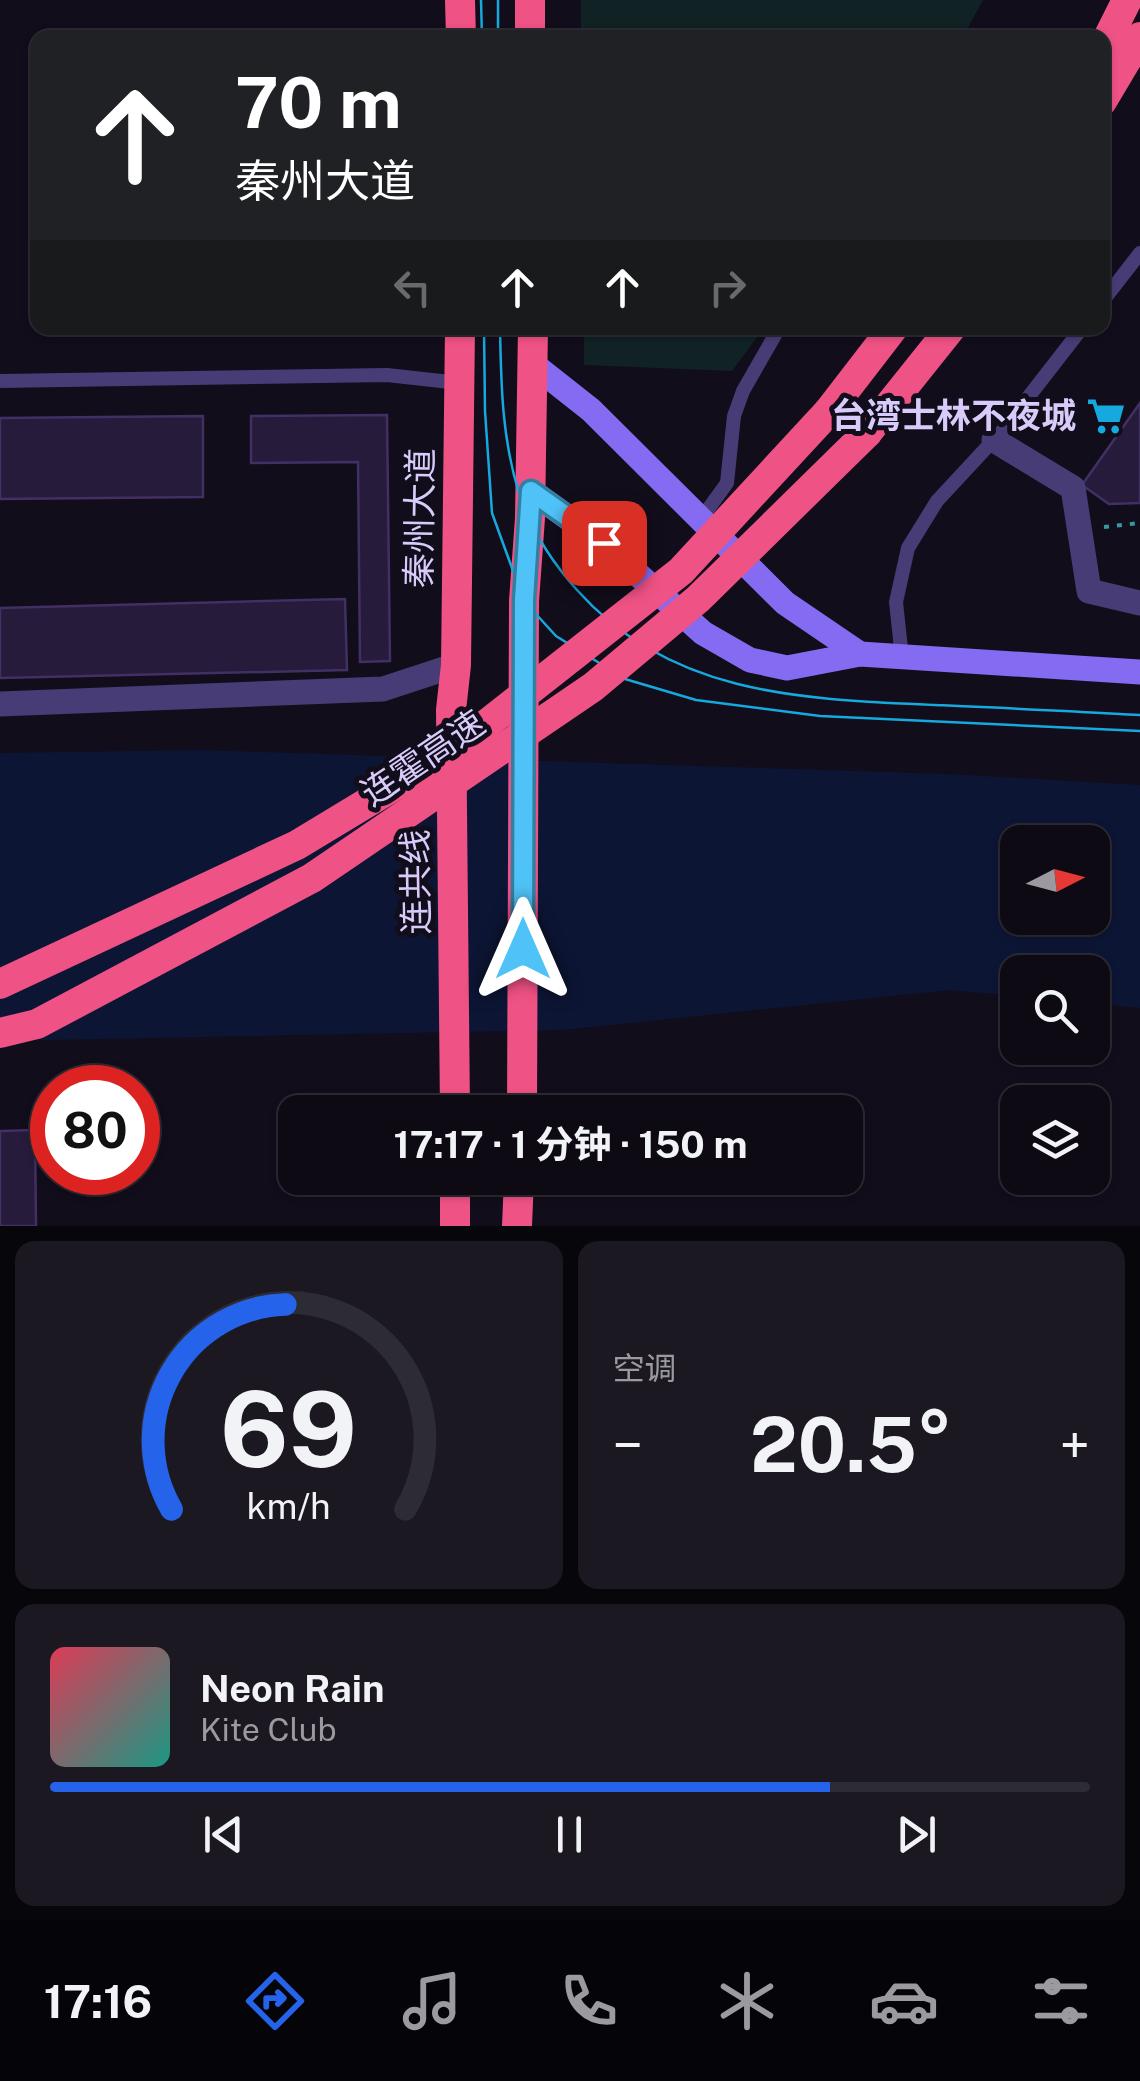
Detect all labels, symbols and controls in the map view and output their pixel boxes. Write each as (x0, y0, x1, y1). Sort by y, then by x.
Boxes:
text: 70 m (235, 61, 402, 144)
icon: ahead (70, 70, 200, 200)
text: 秦州大道 (235, 154, 415, 207)
icon: left (385, 260, 440, 315)
icon: ahead (490, 260, 545, 315)
icon: ahead (595, 260, 650, 315)
icon: right (700, 260, 755, 315)
place label: 台湾士林不夜城 (831, 395, 1076, 436)
supermarket icon: 台湾士林不夜城 (1085, 395, 1127, 437)
street label: 秦州大道 (398, 448, 441, 588)
pin (562, 501, 647, 586)
icon: arrive (577, 516, 632, 571)
street label: 连霍高速 (353, 701, 492, 814)
north arrow (1000, 825, 1110, 935)
map controls (1000, 825, 1110, 1195)
street label: 连共线 (394, 829, 437, 935)
position arrow (471, 897, 575, 1001)
button: search (1000, 955, 1110, 1065)
speed limit sign: 80 (30, 1065, 160, 1195)
button: layers (1000, 1085, 1110, 1195)
text: 17:17 · 1 分钟 · 150 m (394, 1122, 747, 1167)
text: 空调 (613, 1350, 677, 1387)
text: 69 (220, 1368, 357, 1490)
text: 20.5° (750, 1401, 952, 1489)
text: − (613, 1413, 643, 1477)
text: + (1059, 1413, 1090, 1477)
text: km/h (247, 1485, 331, 1527)
text: Neon Rain (200, 1666, 384, 1711)
text: Kite Club (200, 1711, 337, 1748)
icon: previous (196, 1807, 251, 1862)
icon: pause (542, 1807, 597, 1862)
icon: next (889, 1807, 944, 1862)
icon: directions (240, 1966, 310, 2036)
icon: music (397, 1966, 467, 2036)
icon: phone (554, 1966, 624, 2036)
icon: climate (712, 1966, 782, 2036)
icon: car (869, 1966, 939, 2036)
icon: filters (1026, 1966, 1096, 2036)
text: 17:16 (44, 1975, 152, 2028)

